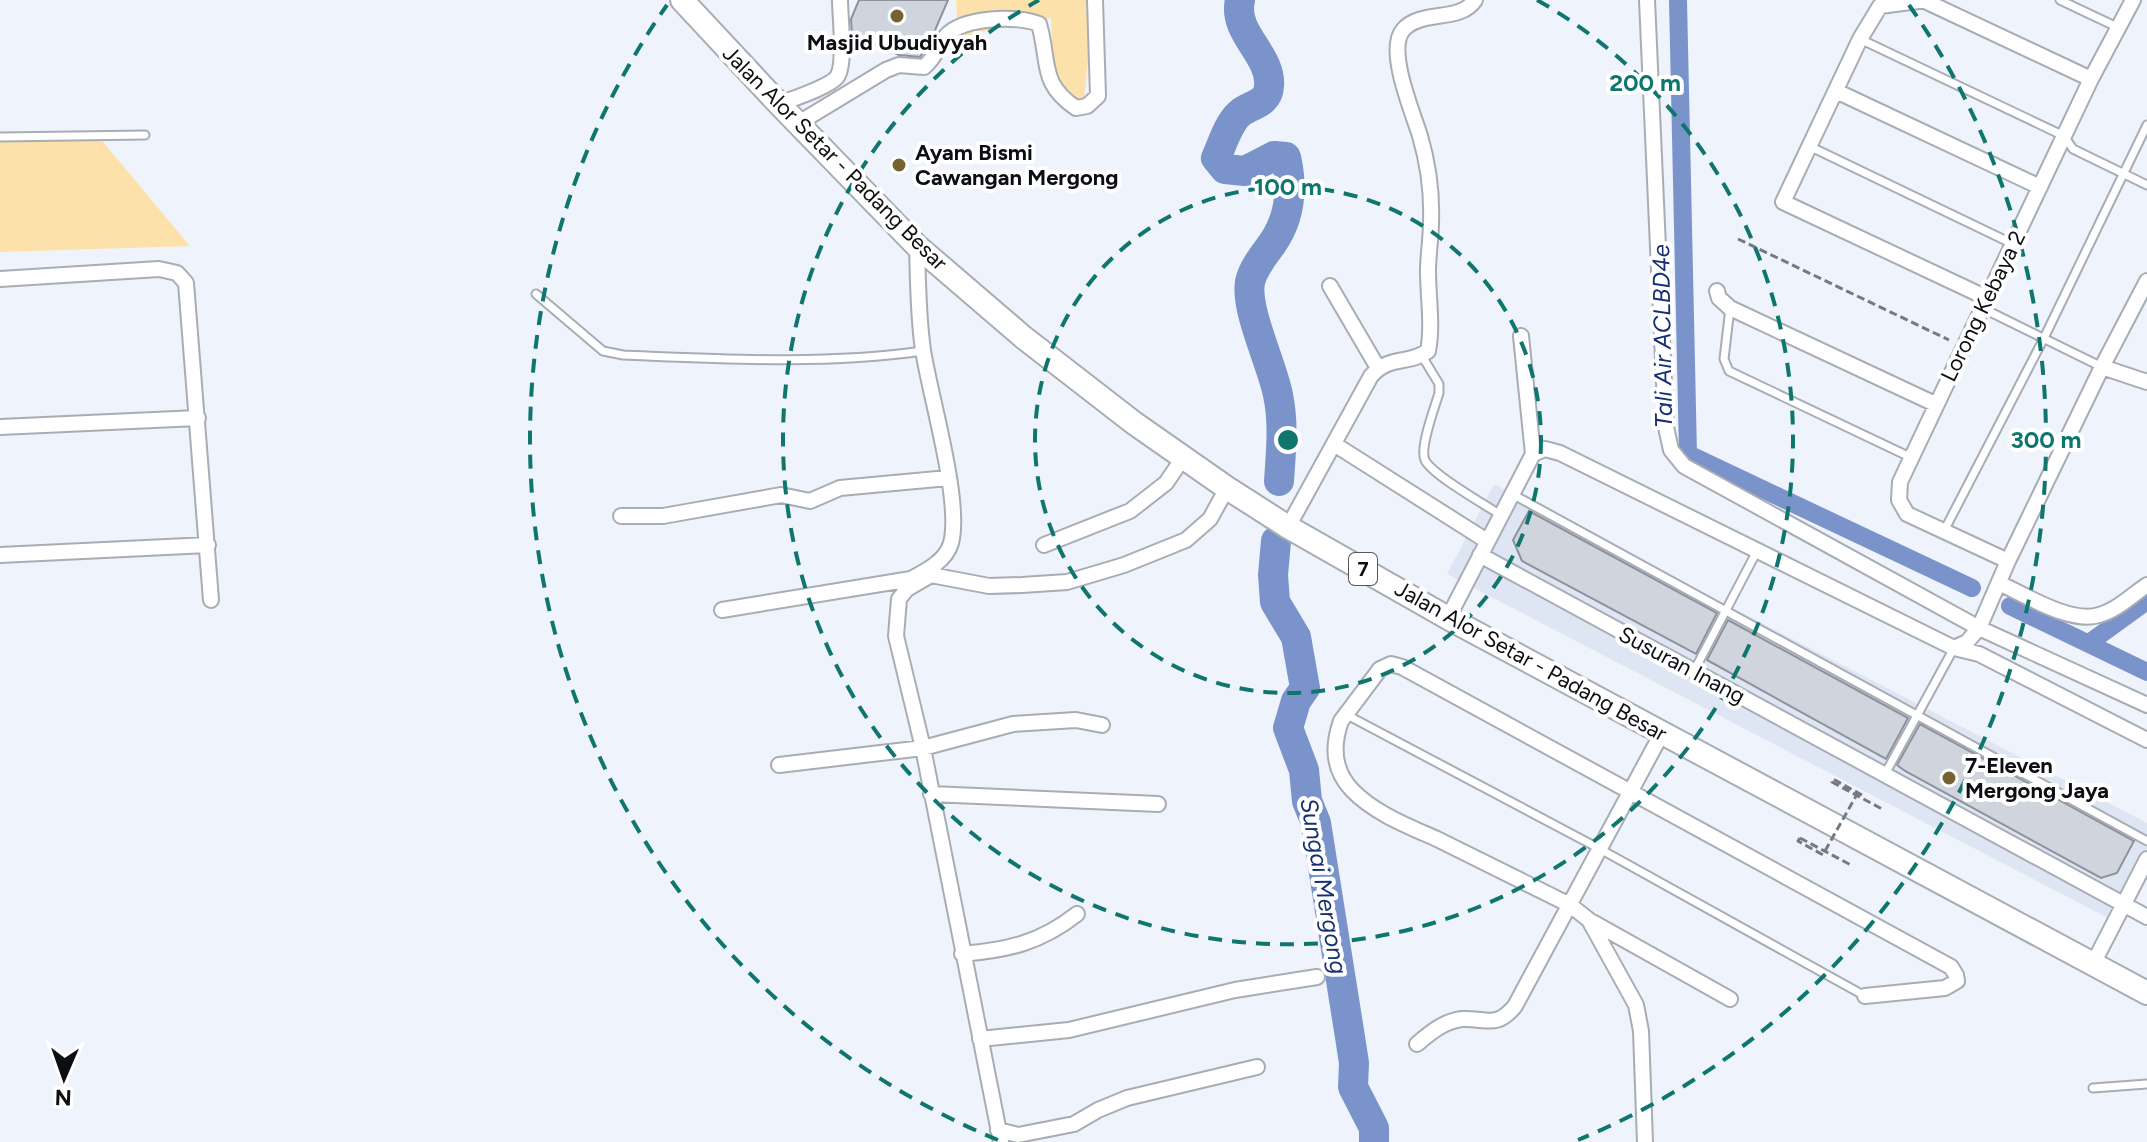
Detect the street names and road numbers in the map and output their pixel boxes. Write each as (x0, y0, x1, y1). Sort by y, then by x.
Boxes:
street label: Jalan Alor Setar - Padang Besar (717, 40, 953, 276)
street label: Lorong Kebaya 2 (1935, 226, 2031, 386)
road number: 7 (1349, 553, 1377, 585)
street label: Jalan Alor Setar - Padang Besar (1390, 575, 1672, 747)
street label: Susuran Inang (1614, 620, 1750, 710)

